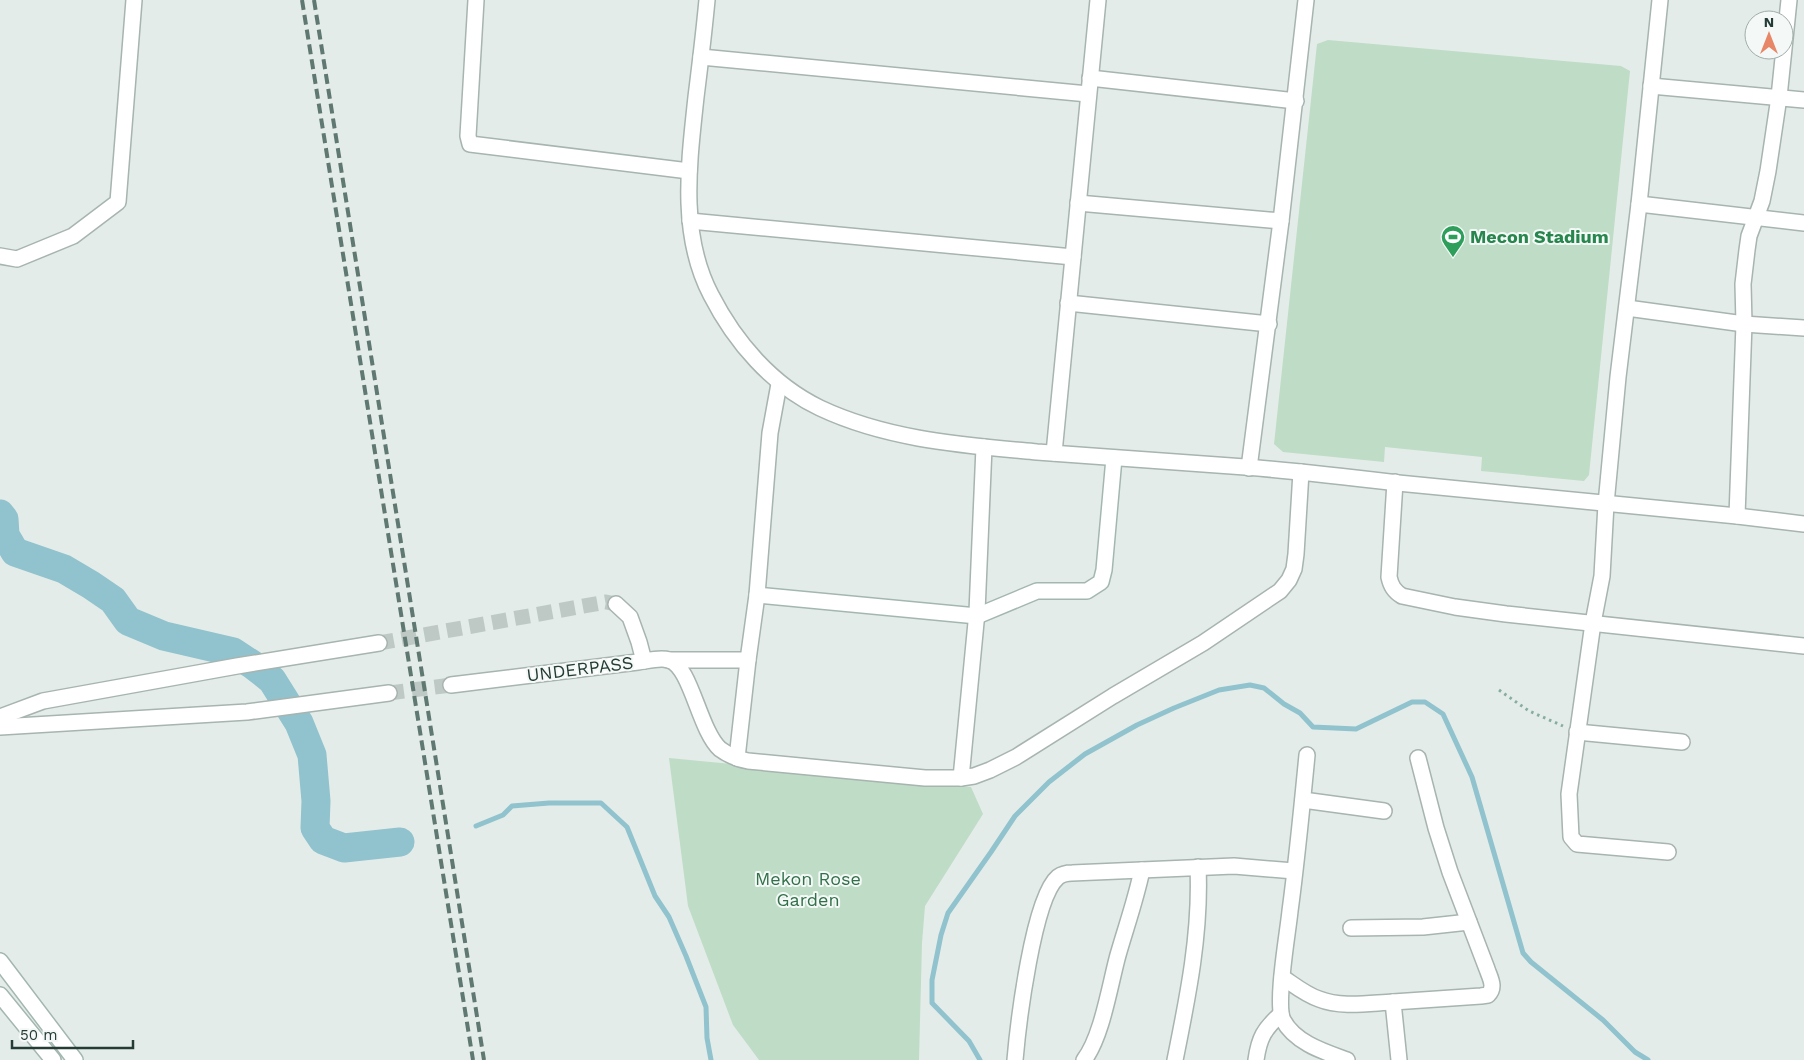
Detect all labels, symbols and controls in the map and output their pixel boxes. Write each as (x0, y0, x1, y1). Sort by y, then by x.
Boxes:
north arrow (1744, 10, 1794, 60)
text: N (1764, 14, 1774, 30)
sports icon: Mecon Stadium (1440, 224, 1466, 258)
place label: Mecon Stadium (1470, 226, 1609, 247)
street label: UNDERPASS (525, 652, 634, 685)
park label: Mekon Rose Garden (755, 868, 861, 910)
scale bar (12, 1018, 134, 1050)
text: 50 m (20, 1026, 57, 1044)

